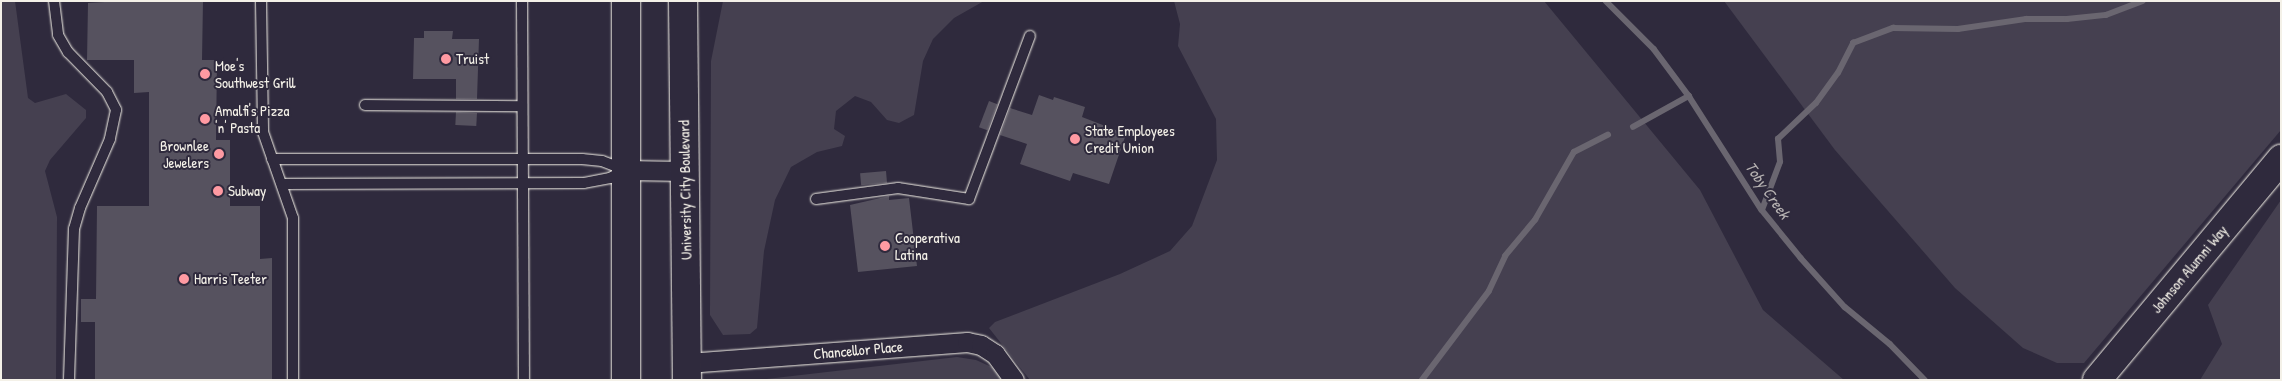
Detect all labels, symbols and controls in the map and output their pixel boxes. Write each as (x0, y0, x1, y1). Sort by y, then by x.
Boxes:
place label: Truist (456, 50, 489, 68)
marker: Truist (440, 53, 452, 65)
place label: Moe's Southwest Grill (215, 56, 295, 91)
marker: Moe's Southwest Grill (199, 68, 211, 80)
place label: Amalfi's Pizza 'n' Pasta (215, 101, 289, 136)
marker: Amalfi's Pizza 'n' Pasta (199, 113, 211, 125)
street label: University City Boulevard (675, 120, 695, 260)
place label: State Employees Credit Union (1085, 121, 1175, 156)
marker: State Employees Credit Union (1069, 133, 1081, 145)
place label: Brownlee Jewelers (160, 136, 209, 171)
marker: Brownlee Jewelers (213, 148, 225, 160)
water label: Toby Creek (1741, 158, 1795, 222)
place label: Subway (228, 182, 266, 200)
marker: Subway (212, 185, 224, 197)
street label: Johnson Alumni Way (2147, 221, 2231, 317)
place label: Cooperativa Latina (895, 228, 960, 263)
marker: Cooperativa Latina (879, 240, 891, 252)
place label: Harris Teeter (194, 270, 267, 288)
marker: Harris Teeter (178, 273, 190, 285)
street label: Chancellor Place (813, 337, 903, 363)

